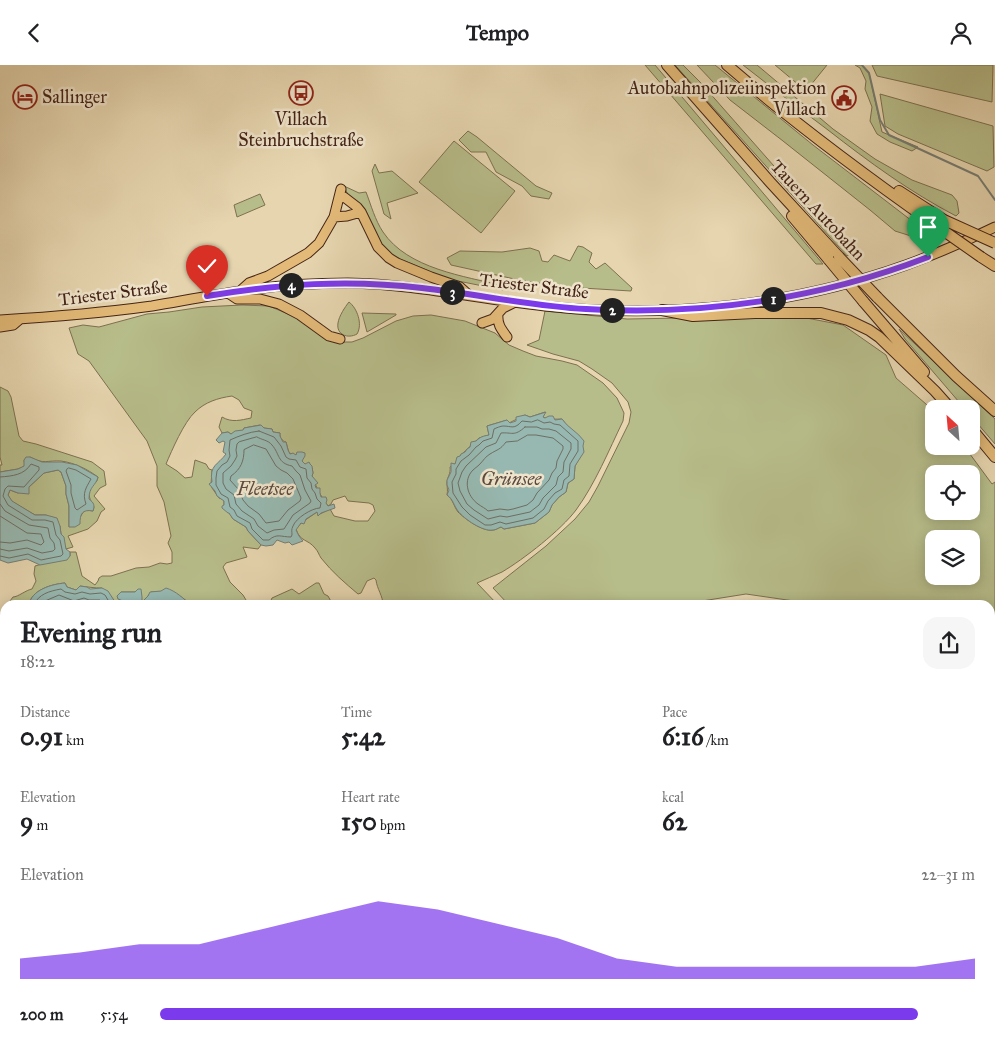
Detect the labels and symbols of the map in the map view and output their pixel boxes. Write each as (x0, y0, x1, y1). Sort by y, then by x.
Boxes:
place label: Autobahnpolizeiinspektion Villach (627, 77, 826, 120)
bus stop icon: Villach Steinbruchstraße (288, 80, 314, 106)
hotel icon: Sallinger (12, 84, 38, 110)
public building icon: Autobahnpolizeiinspektion Villach (831, 85, 857, 111)
place label: Sallinger (42, 86, 107, 109)
place label: Villach Steinbruchstraße (238, 108, 364, 151)
street label: Tauern Autobahn (766, 155, 870, 265)
pin (907, 206, 949, 257)
pin (186, 245, 228, 296)
street label: Triester Straße (478, 268, 590, 304)
pin: 4 (278, 273, 304, 297)
street label: Triester Straße (57, 275, 169, 311)
pin: 3 (440, 279, 464, 305)
pin: 1 (760, 287, 786, 311)
pin: 2 (600, 297, 624, 323)
north arrow (925, 400, 980, 455)
water label: Grünsee (481, 467, 542, 490)
water label: Fleetsee (236, 477, 294, 500)

